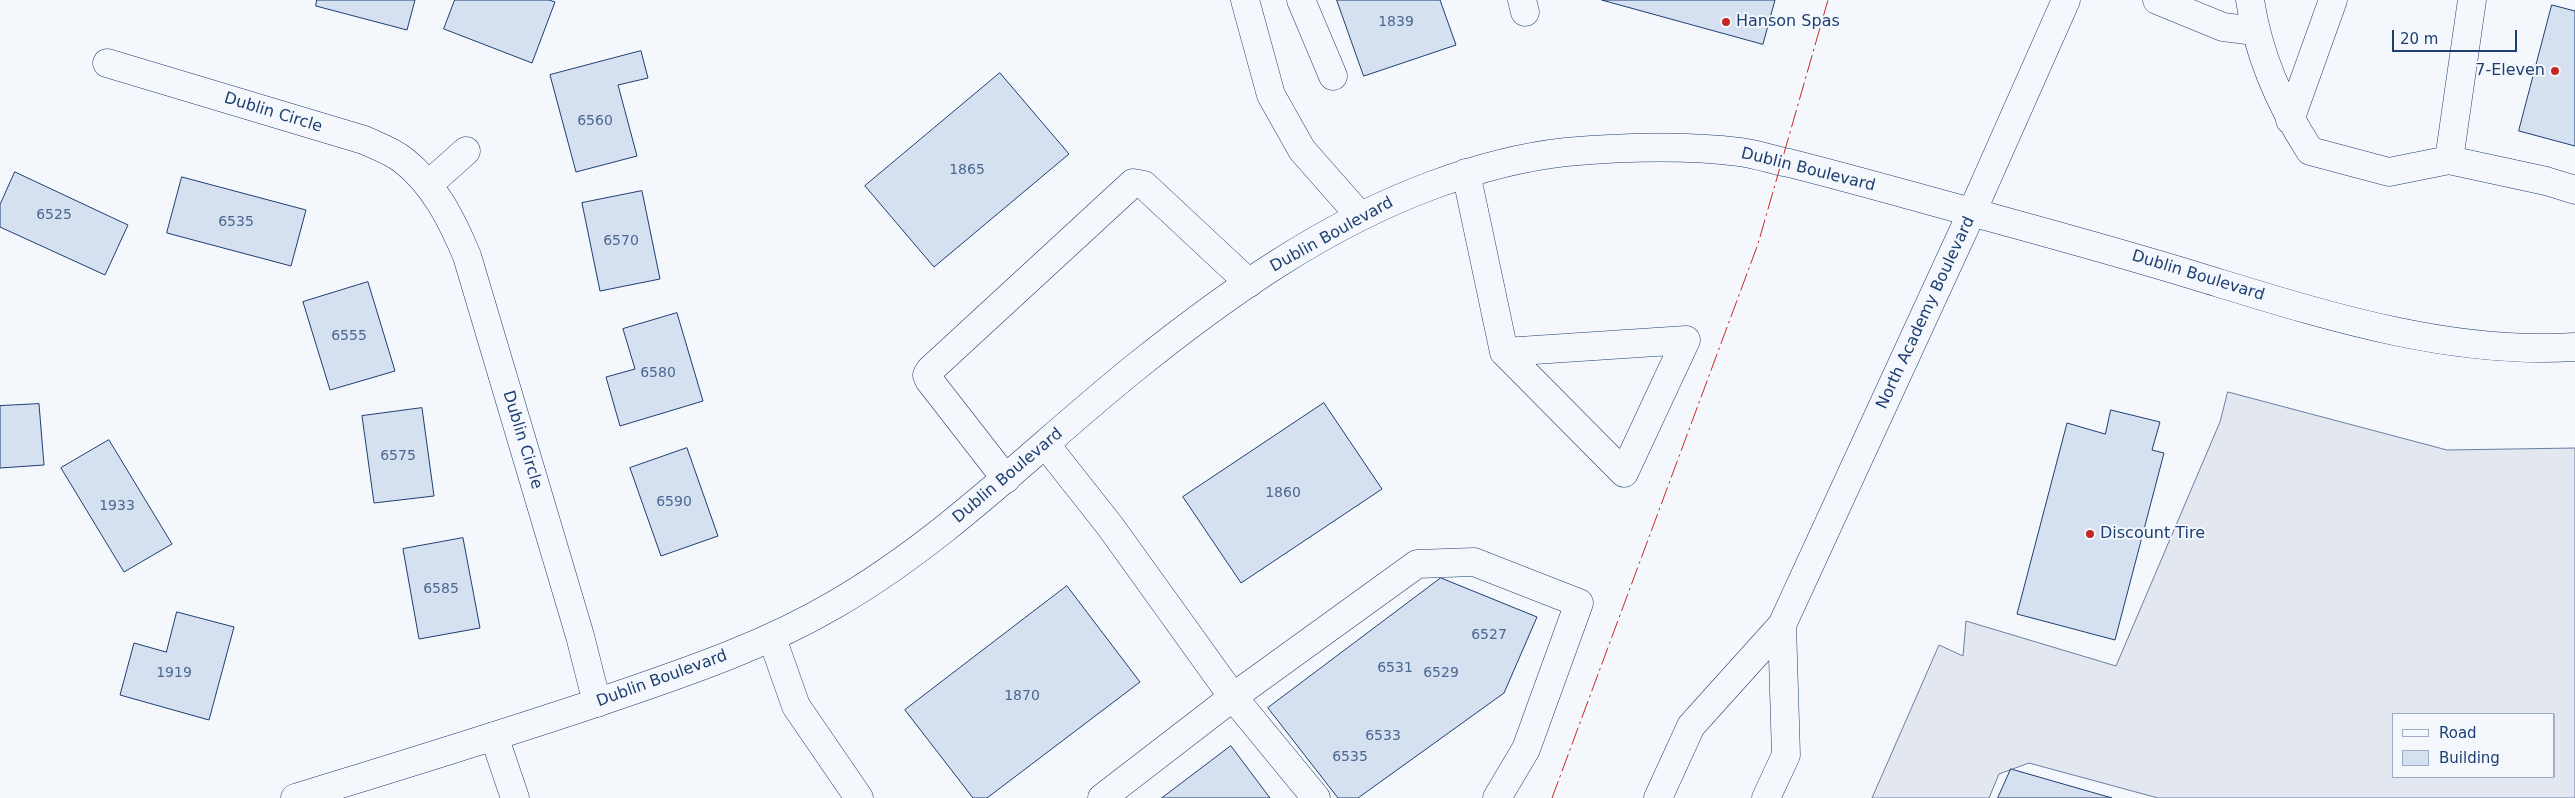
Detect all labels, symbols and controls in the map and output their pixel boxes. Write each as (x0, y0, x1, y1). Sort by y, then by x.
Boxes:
place label: Hanson Spas (1736, 12, 1840, 32)
house number: 1839 (1378, 14, 1414, 30)
marker: Hanson Spas (1720, 16, 1732, 28)
scale bar (2395, 20, 2520, 52)
text: 20 m (2400, 30, 2438, 48)
place label: 7-Eleven (2475, 61, 2545, 81)
marker: 7-Eleven (2549, 65, 2561, 77)
street label: Dublin Circle (222, 89, 324, 137)
house number: 6560 (577, 113, 613, 129)
street label: Dublin Boulevard (1739, 144, 1877, 196)
house number: 1865 (949, 162, 985, 178)
street label: Dublin Boulevard (1267, 193, 1397, 277)
house number: 6525 (36, 207, 72, 223)
house number: 6535 (218, 214, 254, 230)
street label: North Academy Boulevard (1873, 214, 1979, 412)
house number: 6570 (603, 233, 639, 249)
street label: Dublin Boulevard (2129, 247, 2267, 305)
house number: 6555 (331, 328, 367, 344)
house number: 6580 (640, 365, 676, 381)
street label: Dublin Circle (498, 389, 546, 491)
street label: Dublin Boulevard (949, 424, 1067, 528)
house number: 6575 (380, 448, 416, 464)
house number: 1860 (1265, 485, 1301, 501)
house number: 6590 (656, 494, 692, 510)
house number: 1933 (99, 498, 135, 514)
place label: Discount Tire (2100, 524, 2205, 544)
marker: Discount Tire (2084, 528, 2096, 540)
house number: 6585 (423, 581, 459, 597)
house number: 6527 (1471, 627, 1507, 643)
street label: Dublin Boulevard (594, 646, 730, 712)
house number: 6531 (1377, 660, 1413, 676)
house number: 1919 (156, 665, 192, 681)
house number: 6529 (1423, 665, 1459, 681)
house number: 1870 (1004, 688, 1040, 704)
legend (2392, 713, 2555, 778)
text: Road (2439, 724, 2477, 742)
house number: 6533 (1365, 728, 1401, 744)
house number: 6535 (1332, 749, 1368, 765)
text: Building (2439, 749, 2500, 767)

